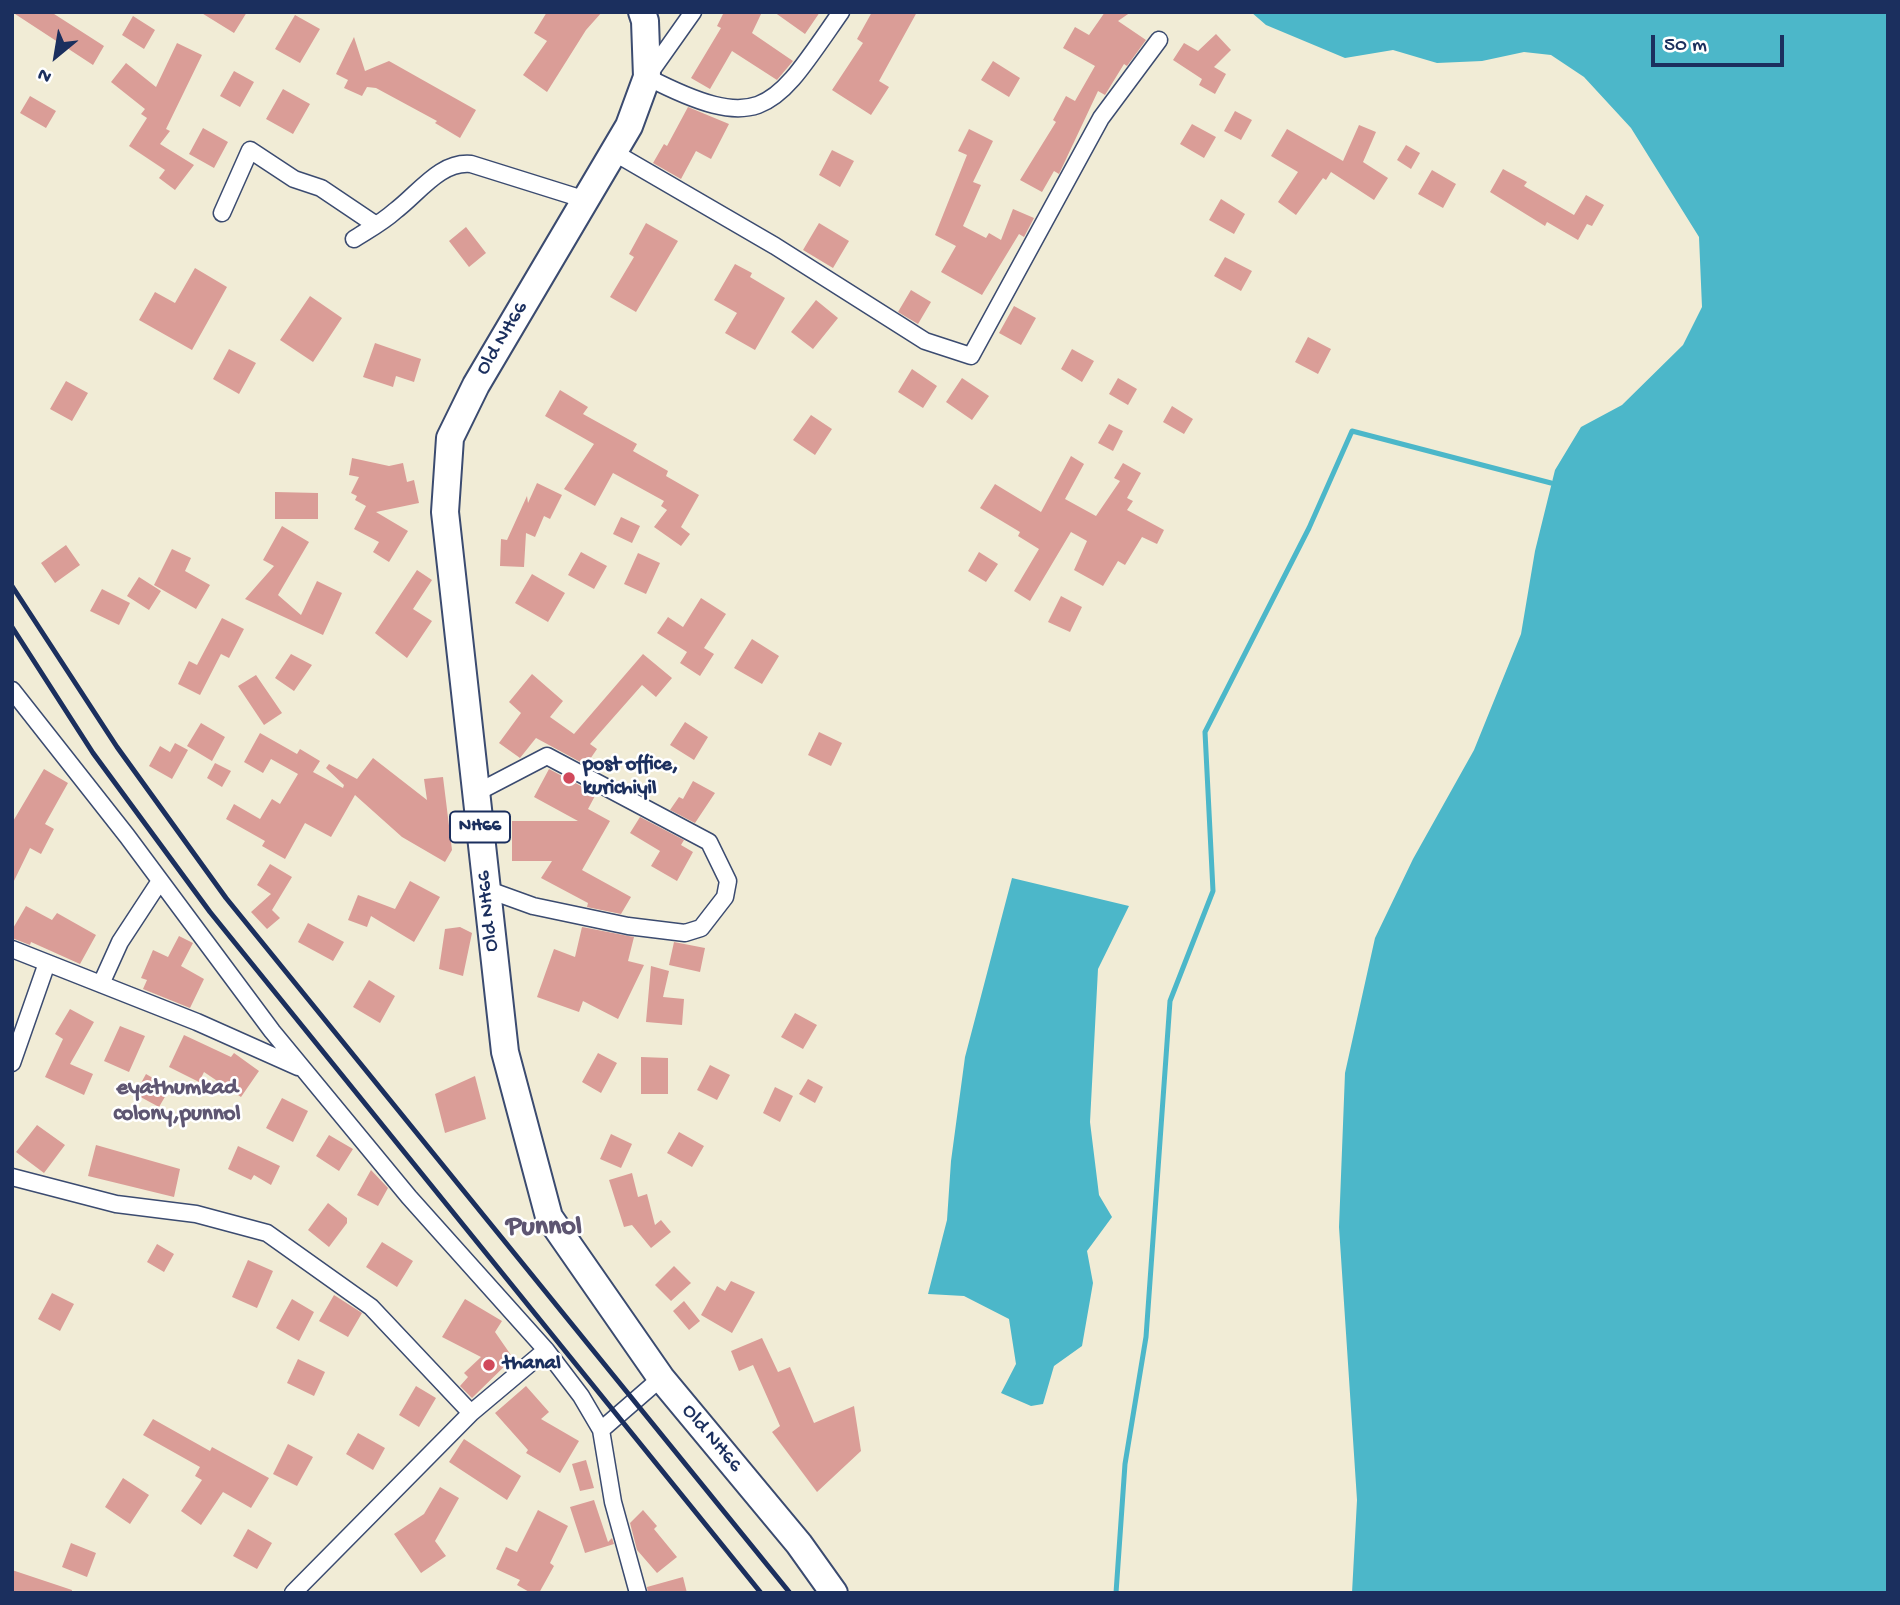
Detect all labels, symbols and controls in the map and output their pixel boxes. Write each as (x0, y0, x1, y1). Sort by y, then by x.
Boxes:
north arrow (21, 21, 91, 91)
scale bar (1655, 21, 1788, 65)
text: 50 m (1664, 34, 1707, 59)
text: N (34, 62, 56, 88)
street label: Old NH66 (471, 298, 535, 380)
place label: post office, kurichiyil (583, 753, 678, 803)
marker: post office, kurichiyil (561, 770, 577, 786)
road number: NH66 (450, 812, 510, 842)
street label: Old NH66 (472, 869, 506, 953)
district label: eyathumkad colony,punnol (113, 1075, 241, 1129)
district label: Punnol (506, 1212, 582, 1246)
place label: thanal (503, 1352, 561, 1378)
marker: thanal (481, 1357, 497, 1373)
street label: Old NH66 (675, 1400, 747, 1478)

